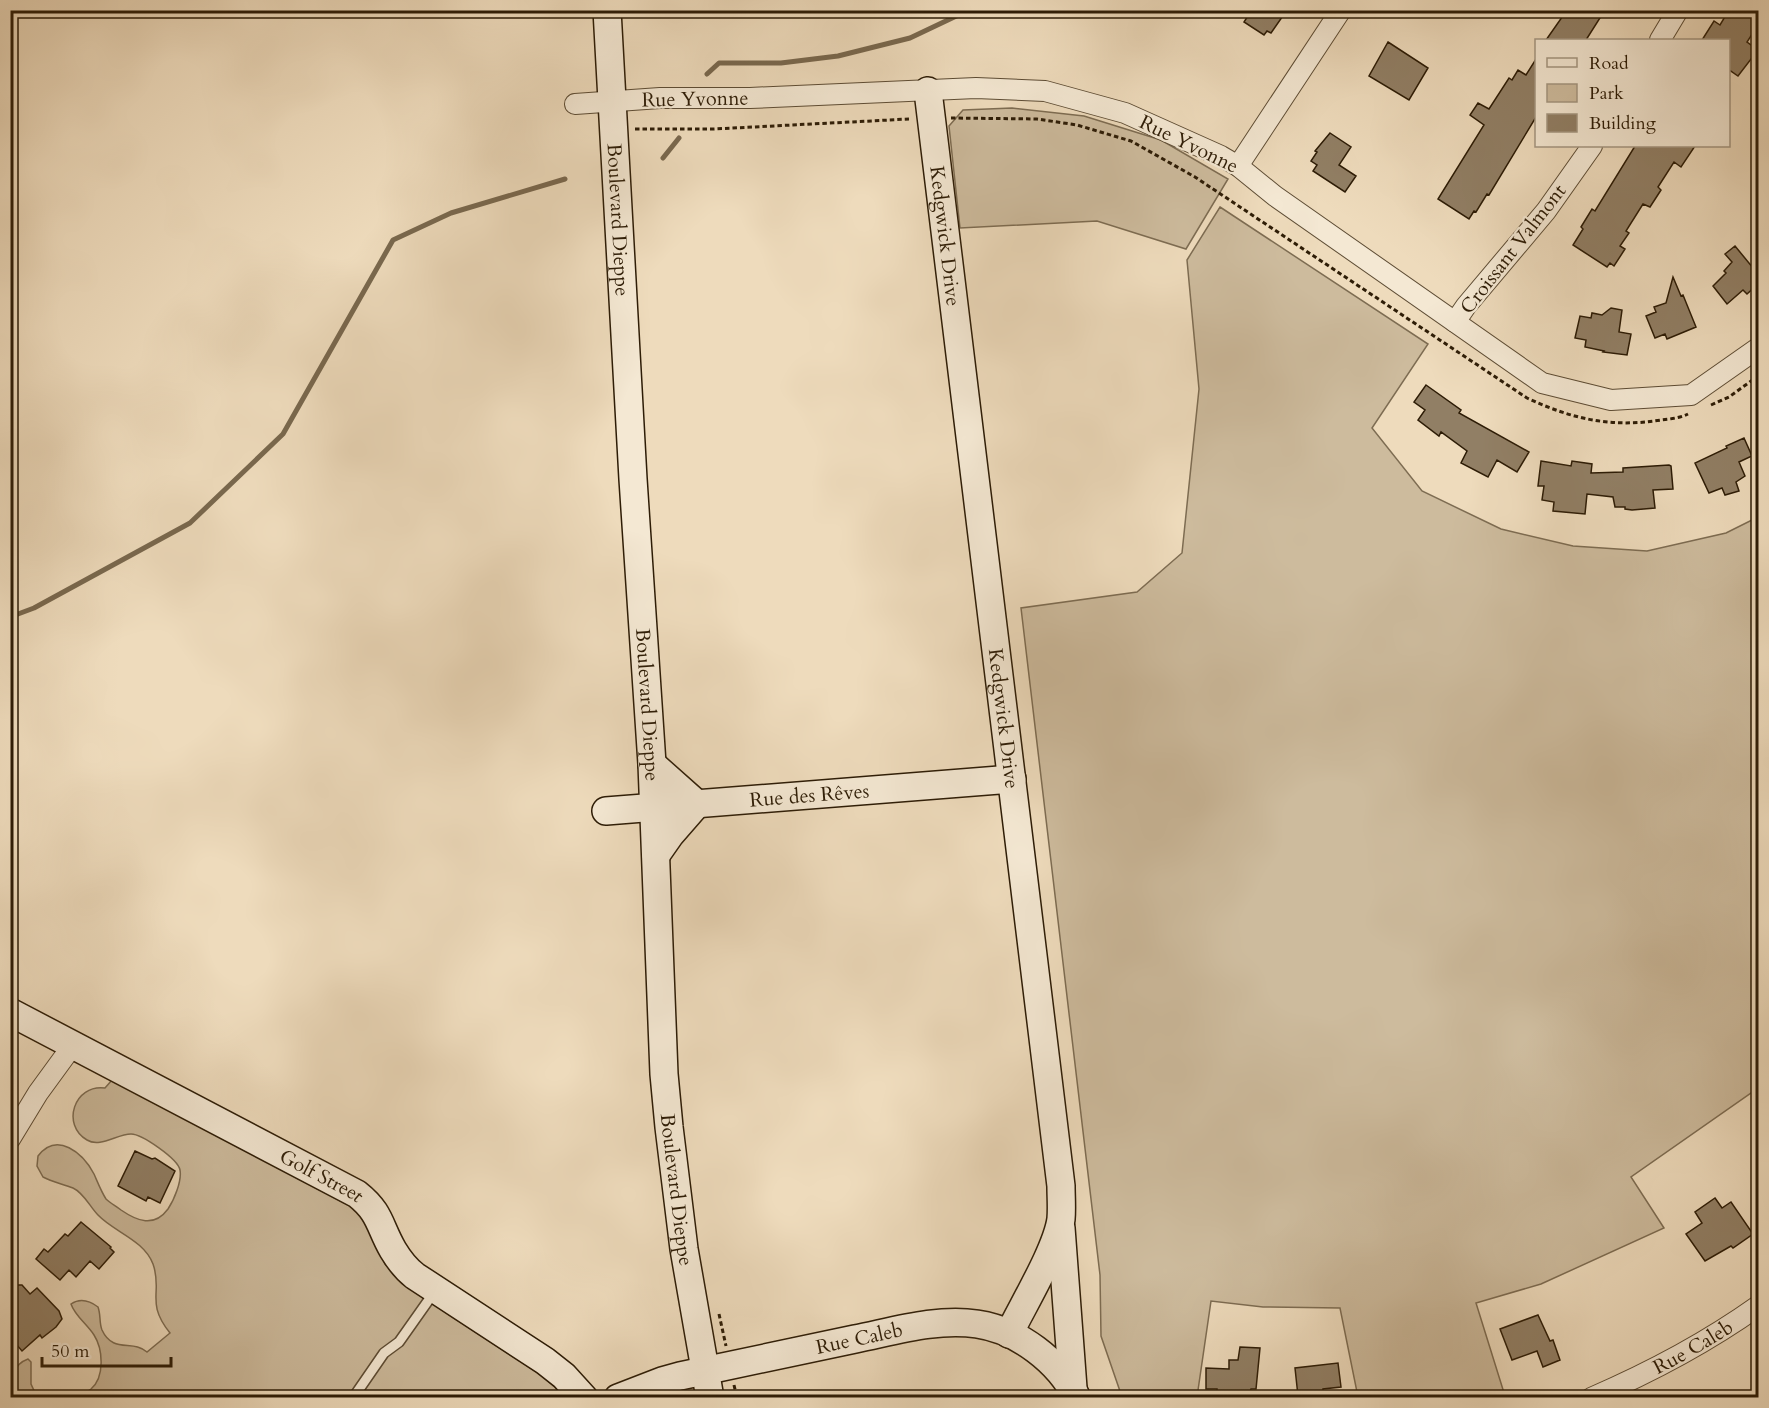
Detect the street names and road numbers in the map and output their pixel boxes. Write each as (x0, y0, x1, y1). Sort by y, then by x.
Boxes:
street label: Rue Yvonne (641, 85, 749, 113)
street label: Rue Yvonne (1135, 108, 1243, 180)
street label: Boulevard Dieppe (601, 143, 636, 297)
street label: Kedgwick Drive (924, 164, 968, 308)
street label: Croissant Valmont (1454, 178, 1573, 320)
street label: Boulevard Dieppe (629, 628, 666, 782)
street label: Kedgwick Drive (982, 647, 1026, 790)
street label: Rue des Rêves (748, 777, 870, 813)
street label: Boulevard Dieppe (654, 1112, 700, 1268)
street label: Golf Street (275, 1142, 371, 1209)
street label: Rue Caleb (1648, 1313, 1738, 1380)
street label: Rue Caleb (813, 1316, 905, 1360)

